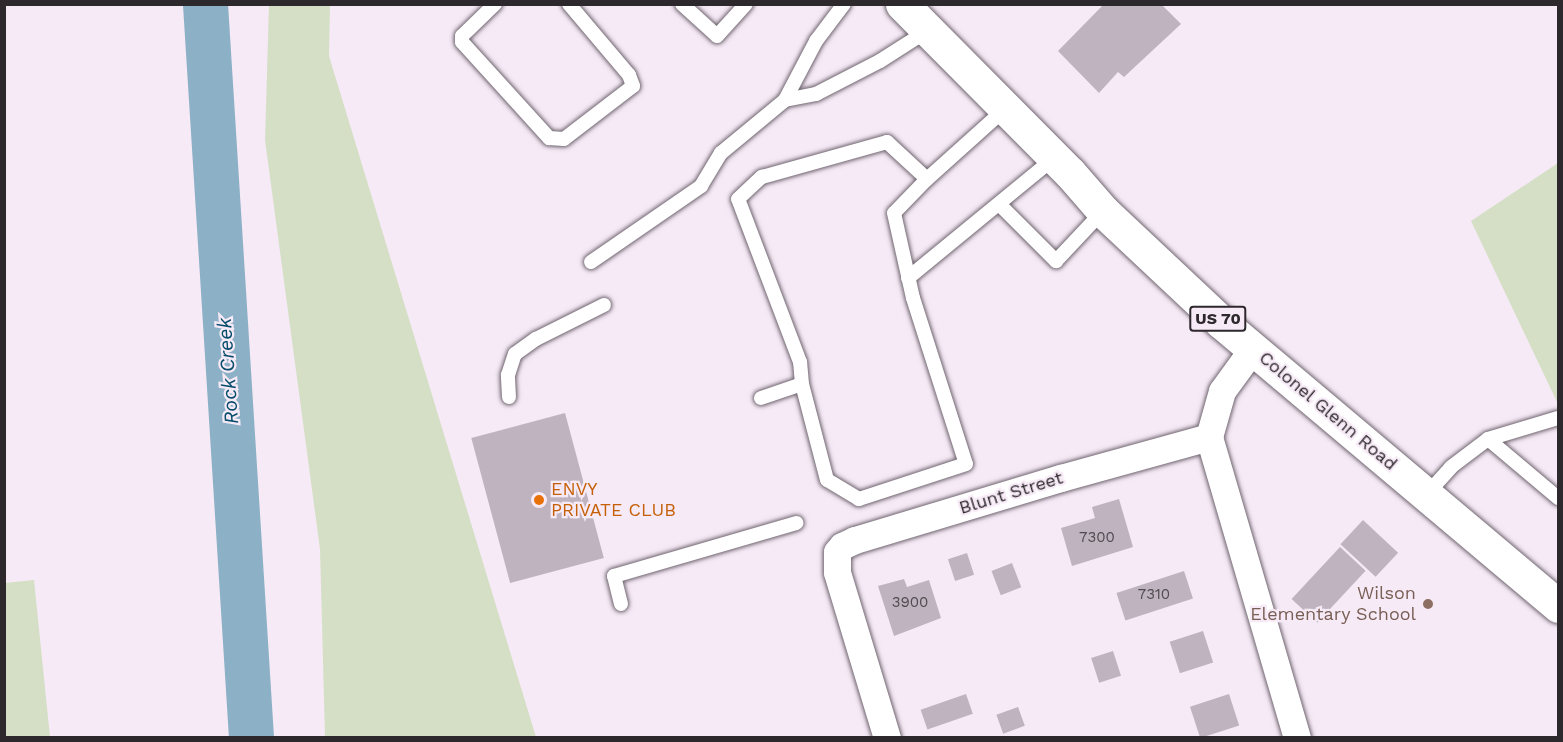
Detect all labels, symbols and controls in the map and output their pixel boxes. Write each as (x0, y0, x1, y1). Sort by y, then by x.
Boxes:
road number: US 70 (1188, 306, 1248, 332)
water label: Rock Creek (212, 317, 244, 425)
street label: Colonel Glenn Road (1254, 347, 1402, 475)
street label: Blunt Street (957, 467, 1065, 519)
place label: ENVY PRIVATE CLUB (551, 479, 676, 522)
marker: ENVY PRIVATE CLUB (532, 493, 546, 507)
house number: 7300 (1079, 529, 1115, 547)
place label: Wilson Elementary School (1250, 583, 1416, 626)
house number: 7310 (1138, 586, 1170, 604)
house number: 3900 (892, 594, 928, 612)
marker: Wilson Elementary School (1421, 597, 1435, 611)

